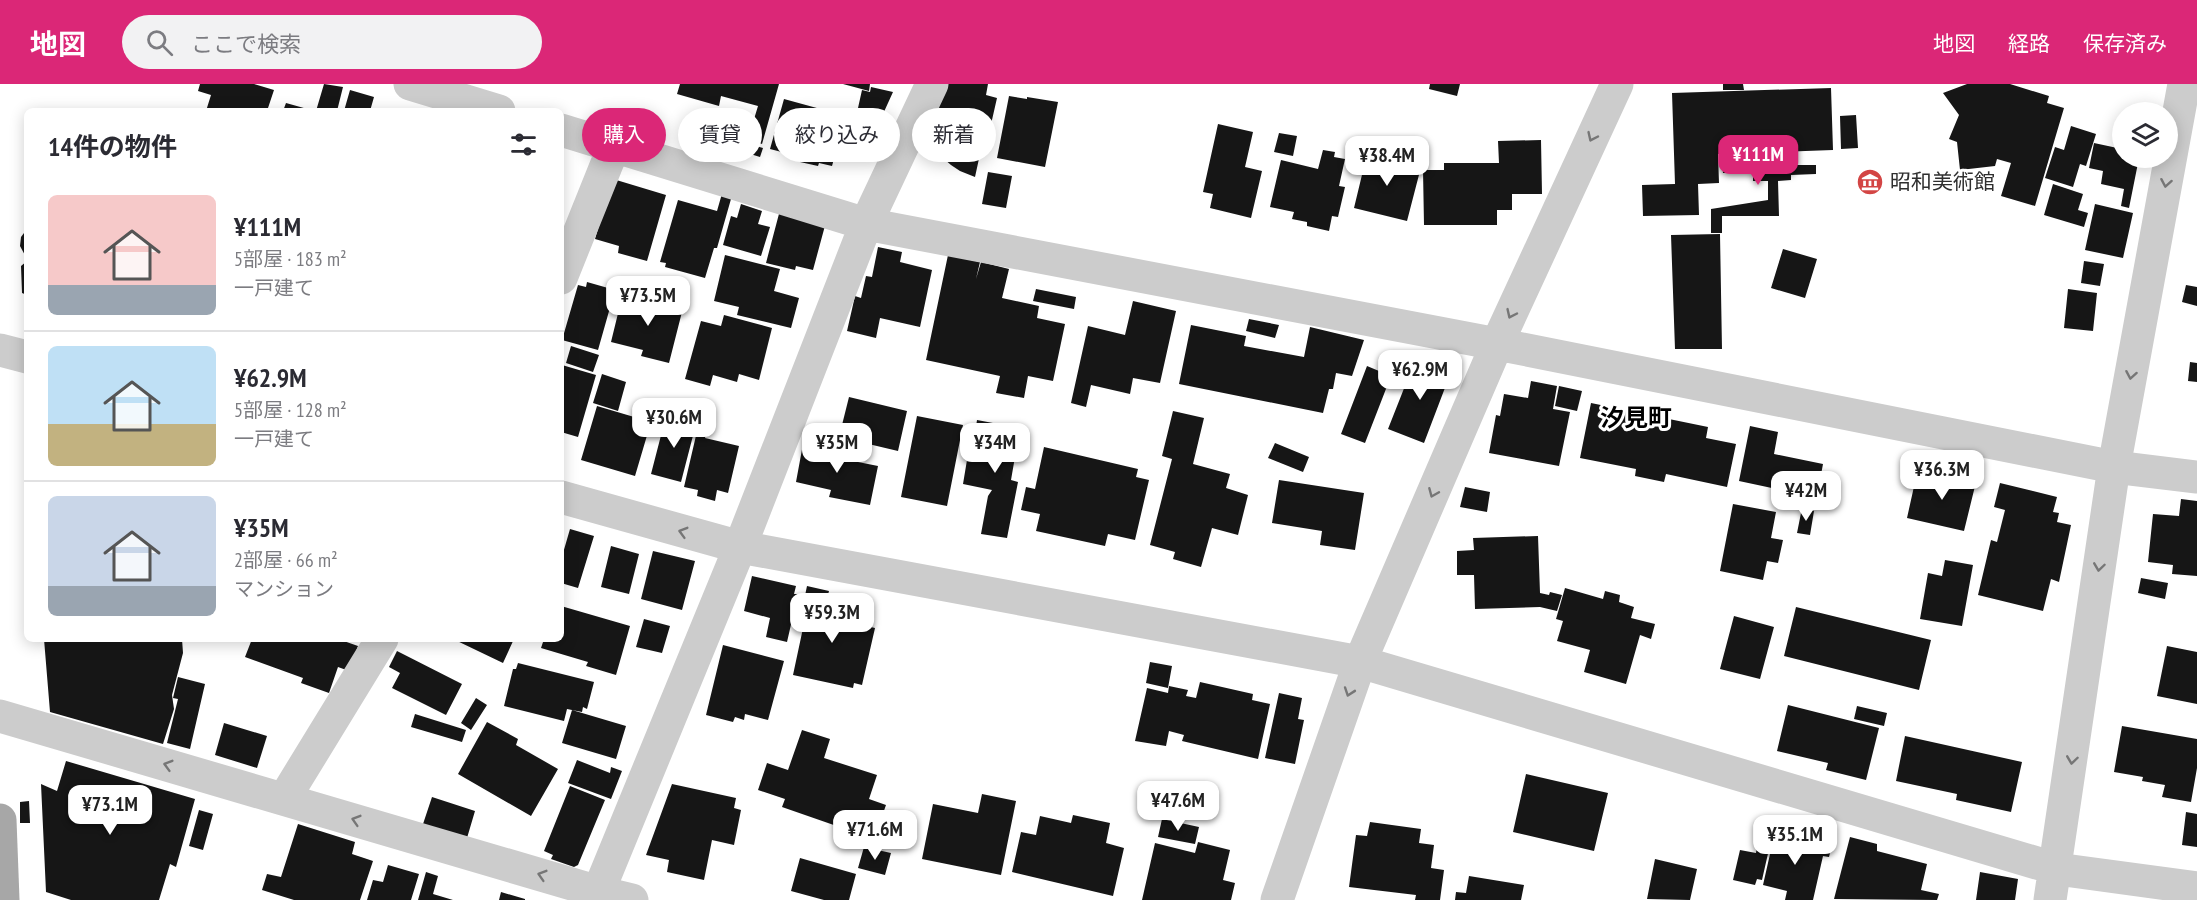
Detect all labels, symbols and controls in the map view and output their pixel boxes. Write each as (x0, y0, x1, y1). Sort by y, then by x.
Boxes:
search box (122, 15, 542, 69)
text: 地図 (30, 25, 86, 62)
icon: search (143, 26, 176, 59)
text: ここで検索 (191, 30, 301, 58)
text: 地図 (1933, 30, 1975, 57)
text: 経路 (2008, 30, 2050, 57)
text: 保存済み (2083, 30, 2167, 57)
map controls (2112, 102, 2178, 168)
button: layers (2112, 102, 2178, 168)
chip: 購入 (582, 108, 666, 162)
chip: 賃貸 (678, 108, 762, 162)
chip: 絞り込み (774, 108, 900, 162)
chip: 新着 (912, 108, 996, 162)
icon: filters (507, 128, 540, 161)
text: 14件の物件 (48, 130, 177, 163)
one-way arrow (1588, 131, 1600, 142)
pin: ¥111M (1716, 135, 1800, 186)
pin: ¥38.4M (1338, 136, 1436, 187)
text: ¥111M (1732, 141, 1784, 167)
text: ¥38.4M (1359, 142, 1415, 168)
museum icon: 昭和美術館 (1855, 167, 1885, 197)
place label: 昭和美術館 (1890, 168, 1995, 195)
one-way arrow (2160, 178, 2173, 188)
text: ¥111M (234, 210, 301, 243)
icon: home (96, 219, 168, 291)
text: 5部屋 · 183 m² (234, 246, 347, 272)
text: 一戸建て (234, 275, 314, 301)
pin: ¥73.5M (599, 276, 697, 327)
text: ¥73.5M (620, 282, 676, 308)
one-way arrow (1506, 308, 1518, 319)
pin: ¥62.9M (1371, 350, 1469, 401)
text: ¥62.9M (1392, 356, 1448, 382)
text: ¥62.9M (234, 361, 307, 394)
one-way arrow (2125, 369, 2138, 379)
icon: home (96, 370, 168, 442)
text: 5部屋 · 128 m² (234, 397, 347, 423)
pin: ¥30.6M (625, 398, 723, 449)
district label: 汐見町 (1600, 402, 1672, 433)
text: ¥30.6M (646, 404, 702, 430)
pin: ¥35M (801, 423, 873, 474)
pin: ¥34M (959, 423, 1031, 474)
text: 一戸建て (234, 426, 314, 452)
text: ¥35M (816, 429, 858, 455)
text: ¥34M (974, 429, 1016, 455)
pin: ¥36.3M (1893, 450, 1991, 501)
text: ¥36.3M (1914, 456, 1970, 482)
pin: ¥42M (1770, 471, 1842, 522)
text: ¥42M (1785, 477, 1827, 503)
one-way arrow (1428, 487, 1440, 498)
text: ¥35M (234, 511, 289, 544)
icon: home (96, 520, 168, 592)
one-way arrow (678, 526, 688, 539)
text: 2部屋 · 66 m² (234, 547, 338, 573)
one-way arrow (2094, 562, 2106, 572)
text: マンション (234, 576, 334, 602)
pin: ¥59.3M (783, 593, 881, 644)
text: ¥59.3M (804, 599, 860, 625)
one-way arrow (1344, 686, 1357, 697)
one-way arrow (2066, 756, 2078, 765)
one-way arrow (164, 760, 174, 772)
pin: ¥47.6M (1129, 781, 1227, 832)
pin: ¥73.1M (61, 785, 159, 836)
text: ¥47.6M (1151, 787, 1205, 813)
text: ¥73.1M (82, 791, 138, 817)
pin: ¥71.6M (826, 810, 924, 861)
one-way arrow (351, 815, 361, 827)
pin: ¥35.1M (1746, 815, 1844, 866)
text: ¥71.6M (847, 816, 903, 842)
text: ¥35.1M (1767, 821, 1823, 847)
one-way arrow (538, 870, 548, 882)

